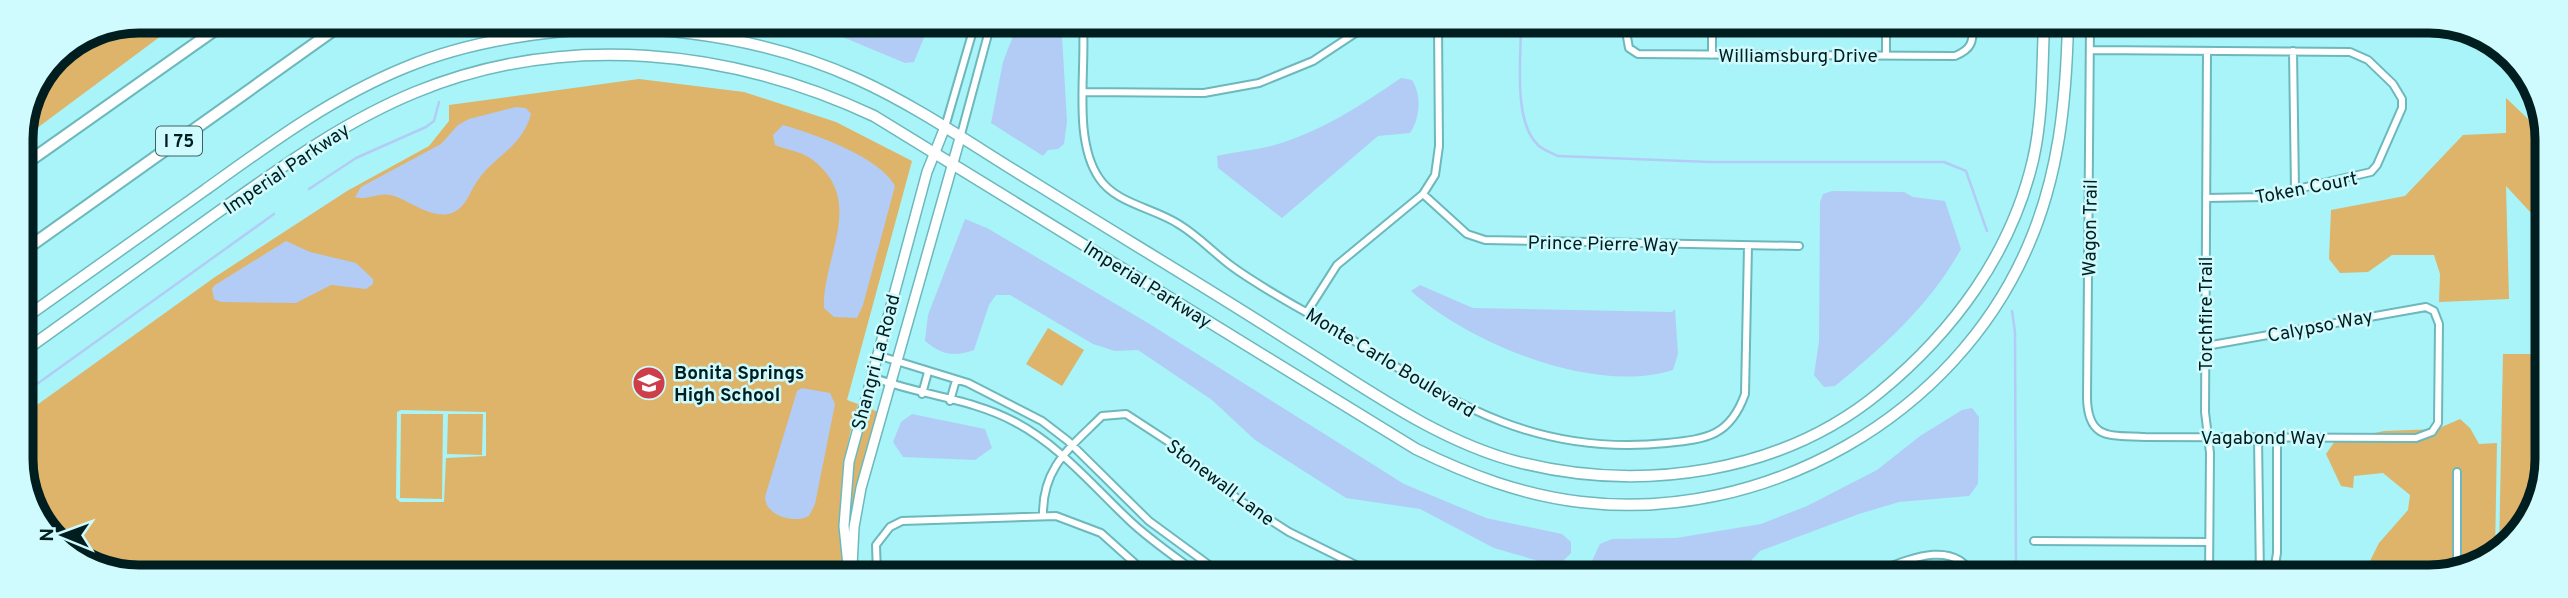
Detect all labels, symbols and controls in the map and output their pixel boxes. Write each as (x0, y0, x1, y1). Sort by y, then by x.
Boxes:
street label: Williamsburg Drive (1718, 45, 1878, 69)
street label: Imperial Parkway (219, 119, 355, 221)
road number: I 75 (156, 126, 202, 156)
street label: Token Court (2253, 167, 2360, 211)
street label: Wagon Trail (2078, 179, 2104, 277)
street label: Prince Pierre Way (1527, 232, 1678, 258)
street label: Imperial Parkway (1078, 237, 1216, 335)
street label: Torchfire Trail (2195, 256, 2219, 372)
street label: Shangri La Road (847, 292, 907, 433)
street label: Monte Carlo Boulevard (1301, 304, 1479, 424)
street label: Calypso Way (2266, 305, 2375, 349)
place label: Bonita Springs High School (674, 362, 804, 408)
school or university icon: Bonita Springs High School (630, 364, 668, 402)
street label: Vagabond Way (2201, 427, 2325, 451)
street label: Stonewall Lane (1161, 435, 1279, 532)
north arrow (28, 500, 98, 570)
text: N (36, 528, 60, 542)

